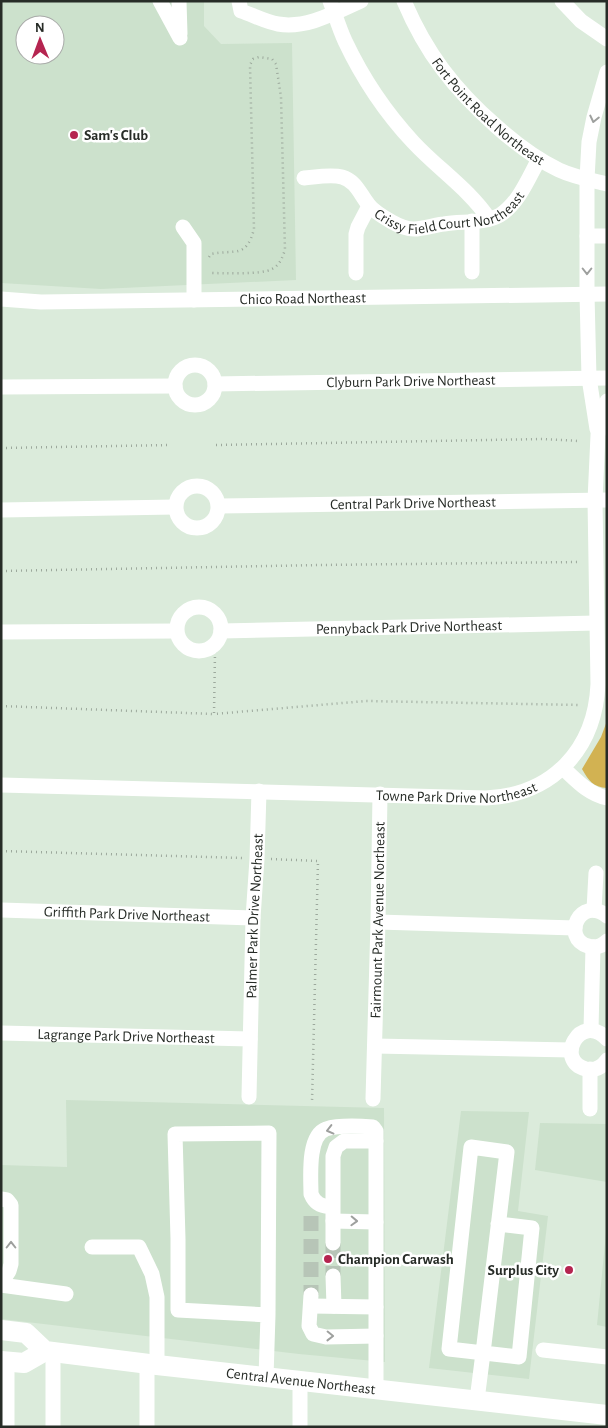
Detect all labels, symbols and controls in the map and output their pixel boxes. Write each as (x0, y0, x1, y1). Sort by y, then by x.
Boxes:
north arrow (15, 15, 65, 65)
text: N (35, 21, 45, 35)
street label: Fort Point Road Northeast (429, 55, 547, 169)
one-way arrow (589, 114, 600, 123)
place label: Sam's Club (84, 128, 148, 143)
marker: Sam's Club (68, 129, 80, 141)
street label: Crissy Field Court Northeast (371, 189, 527, 237)
one-way arrow (582, 268, 592, 276)
street label: Chico Road Northeast (240, 290, 366, 307)
street label: Clyburn Park Drive Northeast (326, 373, 496, 390)
street label: Central Park Drive Northeast (330, 495, 496, 512)
street label: Pennyback Park Drive Northeast (316, 618, 502, 637)
street label: Towne Park Drive Northeast (376, 779, 540, 806)
street label: Fairmount Park Avenue Northeast (368, 821, 388, 1019)
street label: Palmer Park Drive Northeast (244, 833, 266, 999)
street label: Griffith Park Drive Northeast (44, 904, 210, 925)
street label: Lagrange Park Drive Northeast (37, 1027, 215, 1046)
one-way arrow (326, 1124, 334, 1134)
one-way arrow (350, 1216, 358, 1227)
one-way arrow (6, 1241, 16, 1248)
place label: Champion Carwash (338, 1252, 454, 1267)
marker: Champion Carwash (322, 1253, 334, 1265)
place label: Surplus City (488, 1263, 559, 1278)
marker: Surplus City (563, 1264, 575, 1276)
one-way arrow (326, 1331, 334, 1342)
street label: Central Avenue Northeast (225, 1366, 376, 1397)

